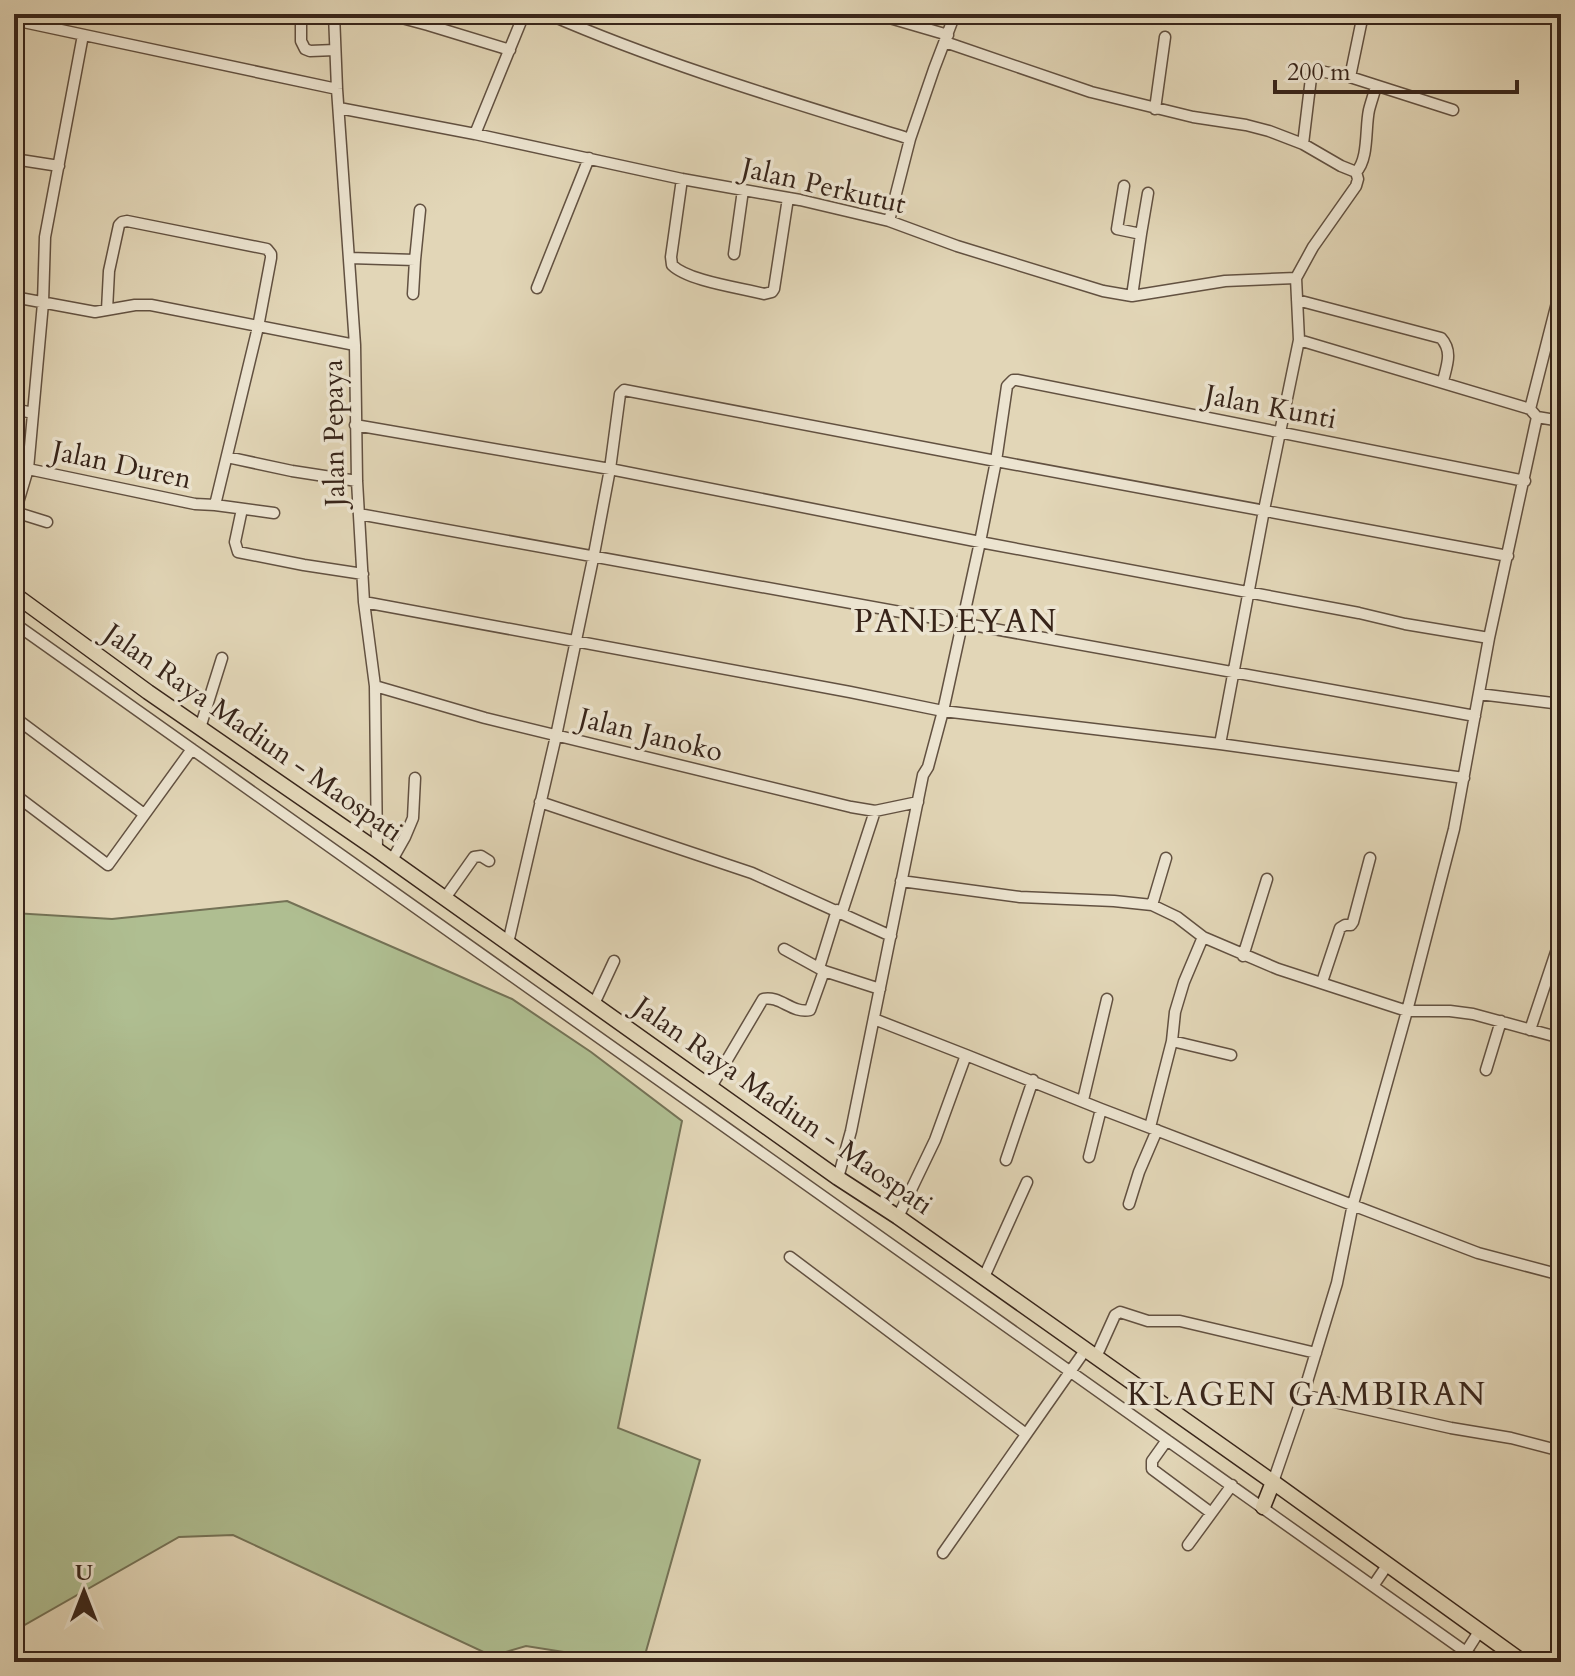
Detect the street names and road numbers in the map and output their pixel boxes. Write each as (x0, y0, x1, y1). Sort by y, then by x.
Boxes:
street label: Jalan Perkutut (734, 148, 910, 223)
street label: Jalan Pepaya (314, 359, 354, 511)
street label: Jalan Kunti (1198, 375, 1340, 438)
street label: Jalan Duren (45, 431, 195, 498)
street label: Jalan Raya Madiun - Maospati (93, 613, 411, 851)
street label: Jalan Janoko (571, 698, 727, 771)
street label: Jalan Raya Madiun - Maospati (623, 986, 941, 1224)

